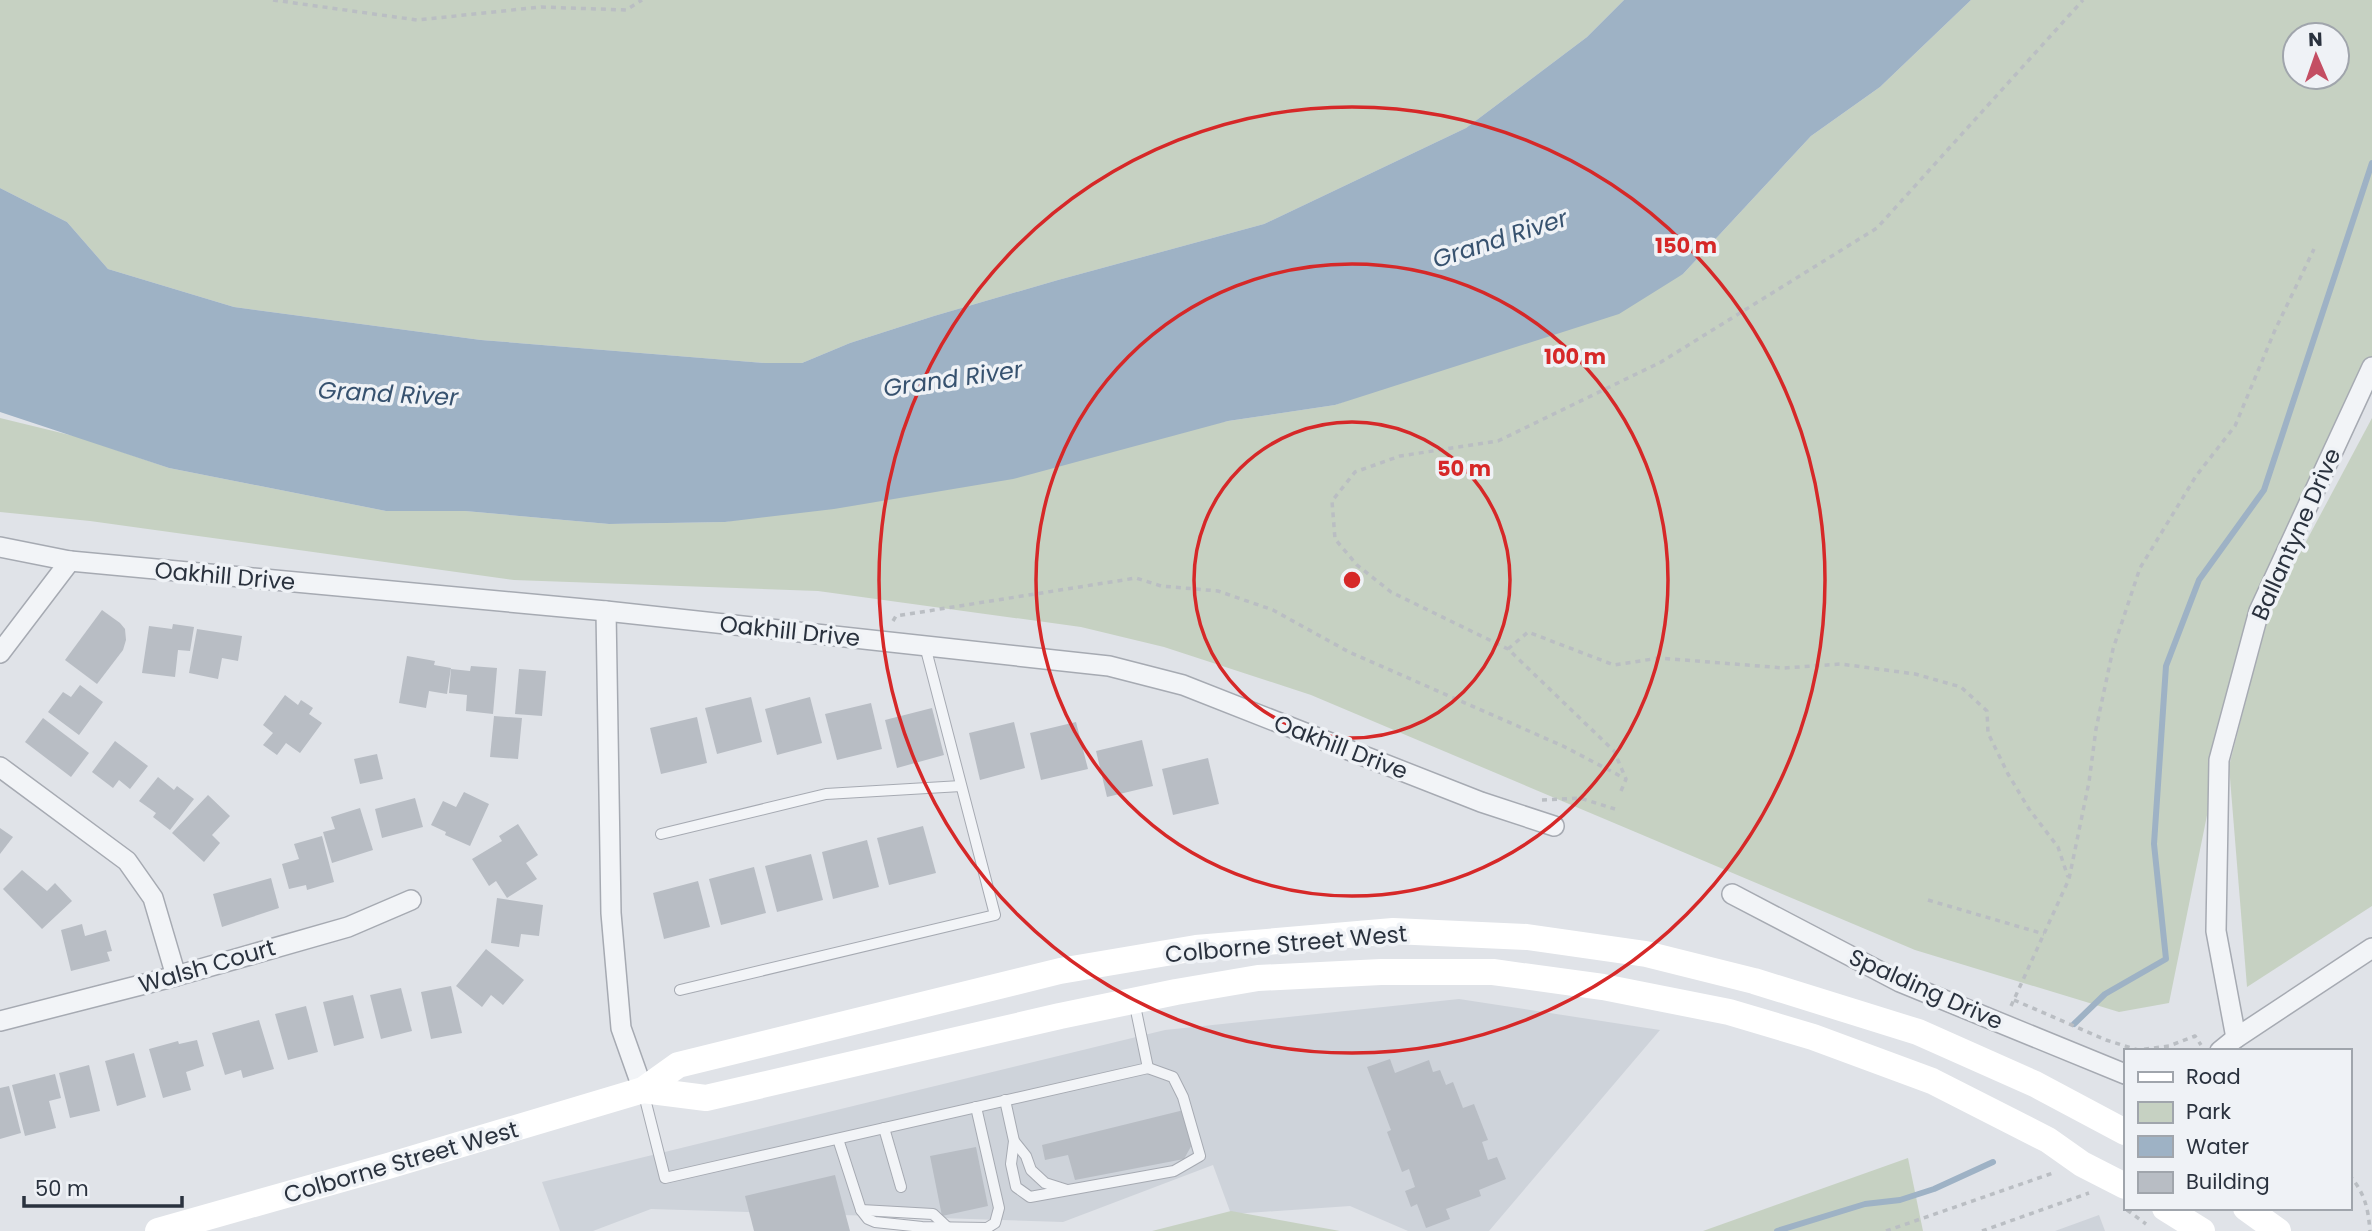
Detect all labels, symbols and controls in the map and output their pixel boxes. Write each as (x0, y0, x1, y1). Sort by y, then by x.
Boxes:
north arrow (2281, 21, 2351, 91)
text: N (2308, 26, 2323, 53)
water label: Grand River (1428, 201, 1573, 276)
text: 150 m (1655, 231, 1717, 260)
text: 100 m (1544, 342, 1606, 371)
water label: Grand River (881, 352, 1026, 405)
water label: Grand River (317, 373, 460, 414)
street label: Ballantyne Drive (2244, 443, 2348, 625)
text: 50 m (1437, 454, 1491, 483)
street label: Oakhill Drive (153, 554, 297, 598)
centre of rings (1340, 568, 1364, 592)
street label: Oakhill Drive (718, 608, 862, 654)
street label: Oakhill Drive (1269, 707, 1413, 787)
street label: Colborne Street West (1164, 917, 1408, 971)
street label: Walsh Court (135, 931, 279, 1001)
street label: Spalding Drive (1844, 941, 2008, 1037)
legend (2124, 1049, 2351, 1210)
text: Road (2186, 1062, 2241, 1091)
text: Park (2186, 1097, 2231, 1126)
street label: Colborne Street West (280, 1113, 522, 1211)
text: Water (2186, 1132, 2249, 1161)
scale bar (24, 1164, 182, 1208)
text: Building (2186, 1167, 2270, 1196)
text: 50 m (35, 1174, 89, 1203)

